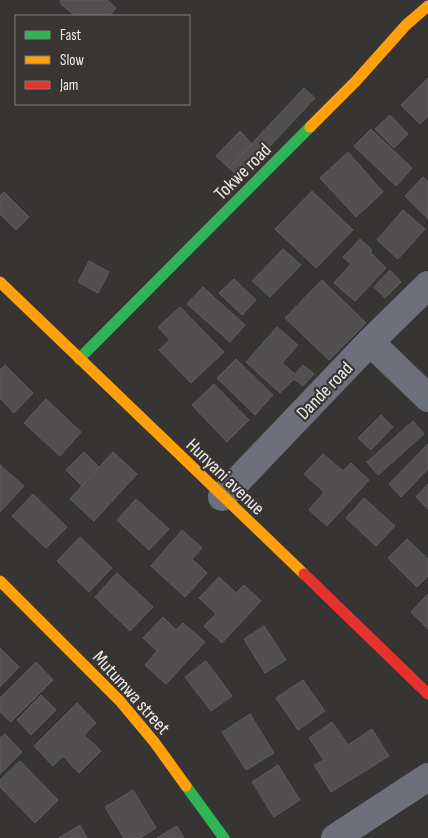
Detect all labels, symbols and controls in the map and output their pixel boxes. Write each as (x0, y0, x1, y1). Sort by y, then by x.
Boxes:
legend (15, 15, 190, 105)
text: Fast (60, 26, 82, 45)
text: Slow (60, 51, 84, 70)
text: Jam (59, 76, 78, 95)
street label: Tokwe road (210, 139, 276, 205)
street label: Dande road (292, 357, 358, 425)
street label: Hunyani avenue (181, 434, 269, 520)
street label: Mutumwa street (87, 646, 175, 740)

